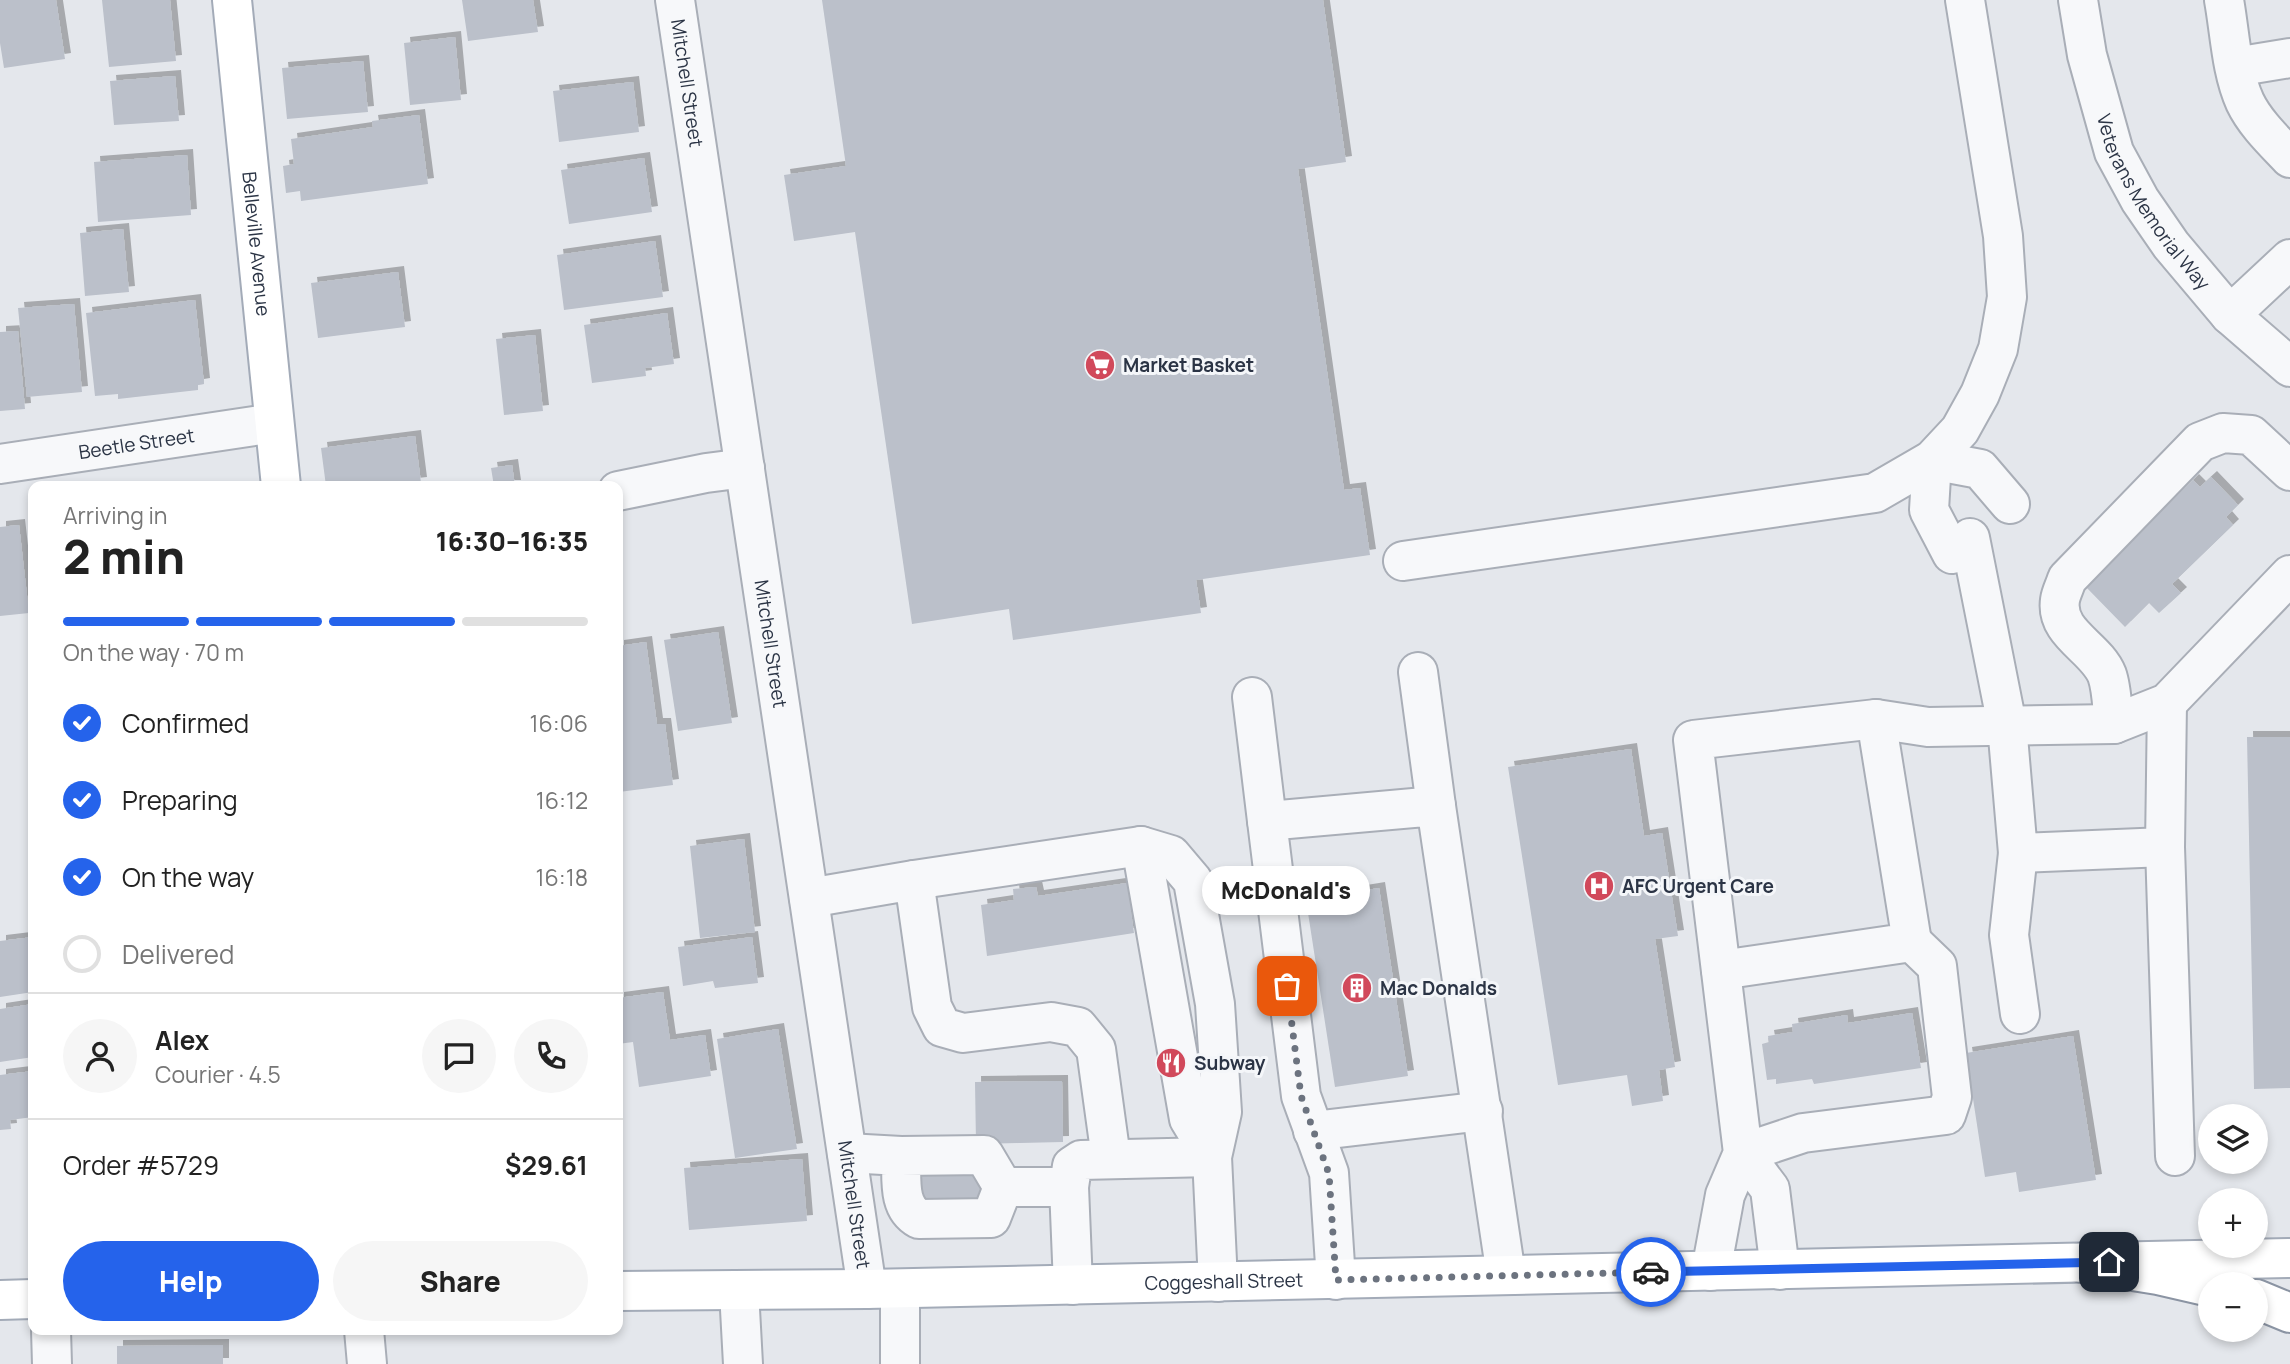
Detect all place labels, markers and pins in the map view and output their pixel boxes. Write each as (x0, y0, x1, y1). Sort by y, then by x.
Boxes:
supermarket icon: Market Basket (1083, 348, 1117, 382)
place label: Market Basket (1123, 352, 1254, 378)
callout: McDonald's (1203, 867, 1371, 916)
hospital icon: AFC Urgent Care (1582, 869, 1616, 903)
place label: AFC Urgent Care (1622, 873, 1774, 899)
pin (1257, 956, 1317, 1016)
building icon: Mac Donalds (1340, 971, 1374, 1005)
place label: Mac Donalds (1380, 975, 1497, 1001)
restaurant icon: Subway (1154, 1046, 1188, 1080)
place label: Subway (1194, 1050, 1266, 1076)
pin (2079, 1232, 2139, 1292)

